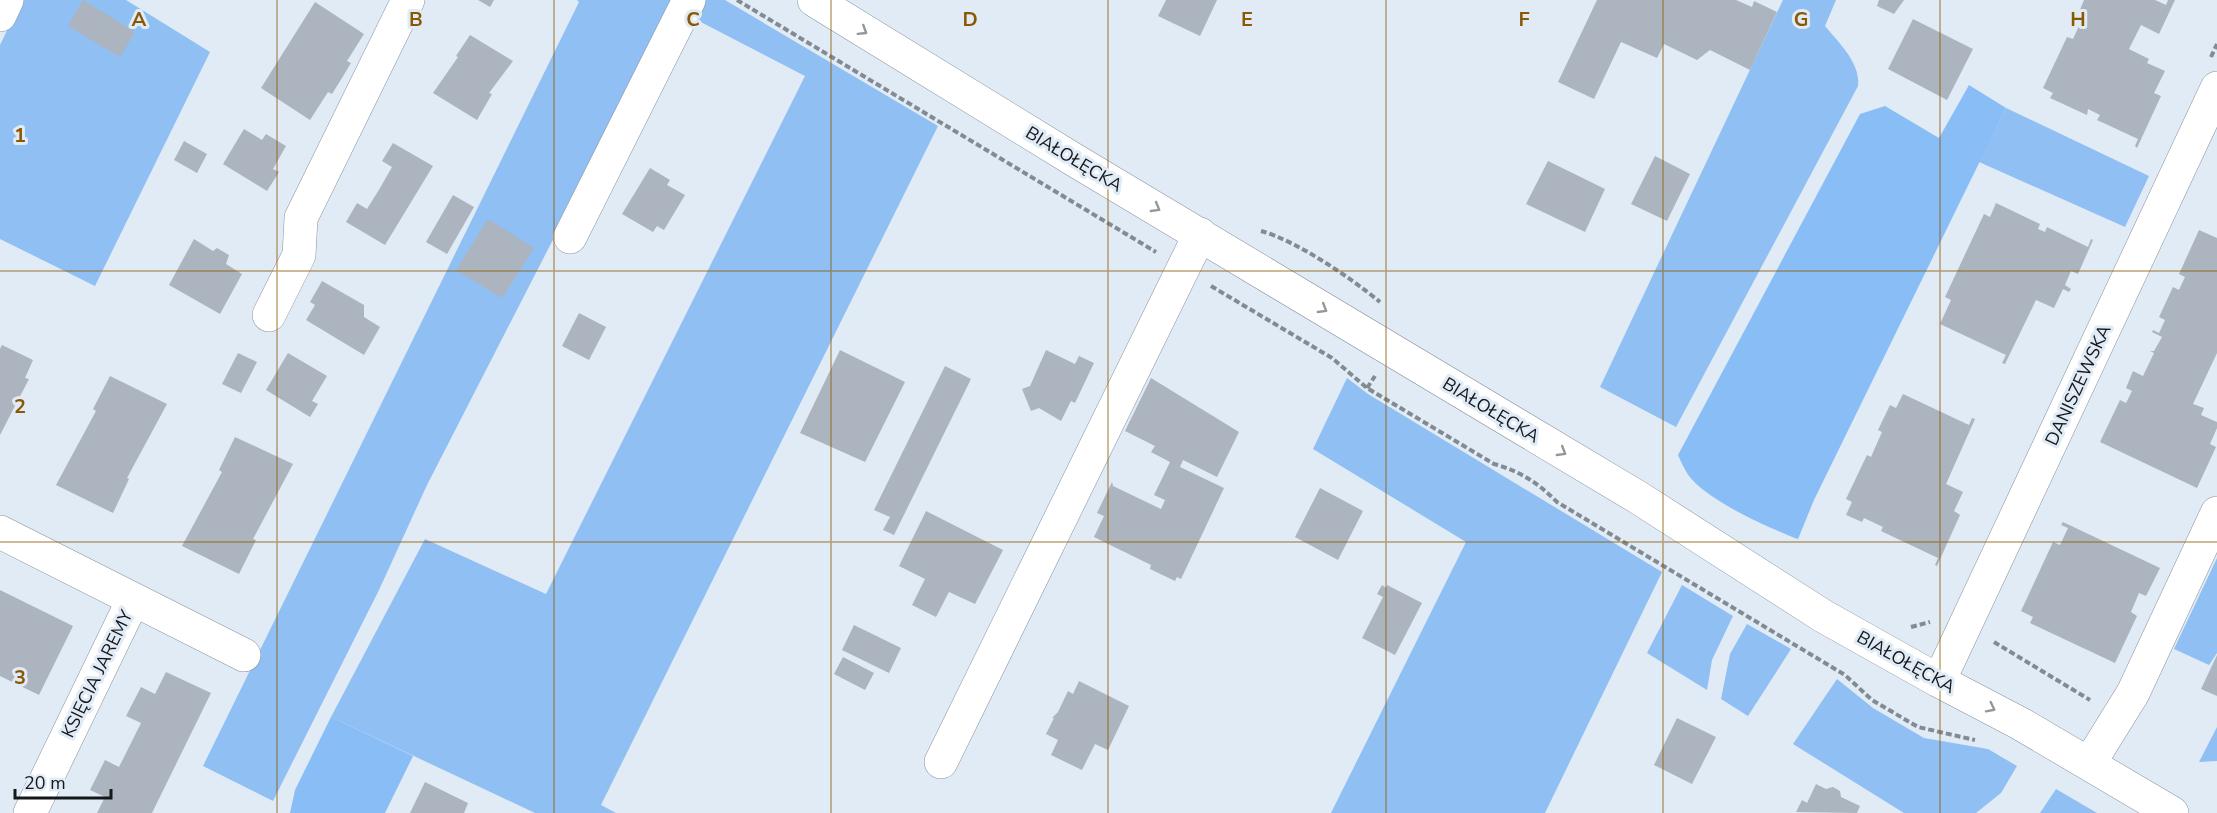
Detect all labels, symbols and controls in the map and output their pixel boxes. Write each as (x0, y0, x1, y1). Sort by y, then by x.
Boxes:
text: A (132, 6, 147, 33)
text: B (409, 6, 423, 33)
text: C (686, 6, 700, 33)
text: D (962, 6, 978, 33)
text: E (1241, 6, 1253, 33)
text: F (1518, 6, 1530, 33)
text: G (1794, 6, 1808, 33)
text: H (2070, 6, 2086, 33)
one-way arrow (857, 23, 868, 34)
street label: BIAŁOŁĘCKA (1021, 121, 1127, 197)
text: 1 (14, 122, 26, 149)
one-way arrow (1150, 201, 1160, 213)
one-way arrow (1317, 301, 1327, 313)
street label: DANISZEWSKA (2040, 321, 2116, 449)
street label: BIAŁOŁĘCKA (1438, 372, 1544, 448)
text: 2 (14, 393, 26, 420)
one-way arrow (1556, 445, 1566, 457)
street label: KSIĘCIA JAREMY (56, 606, 138, 742)
street label: BIAŁOŁĘCKA (1853, 625, 1959, 699)
text: 3 (14, 664, 26, 691)
one-way arrow (1985, 701, 1995, 712)
scale bar (15, 762, 111, 800)
text: 20 m (24, 771, 66, 795)

